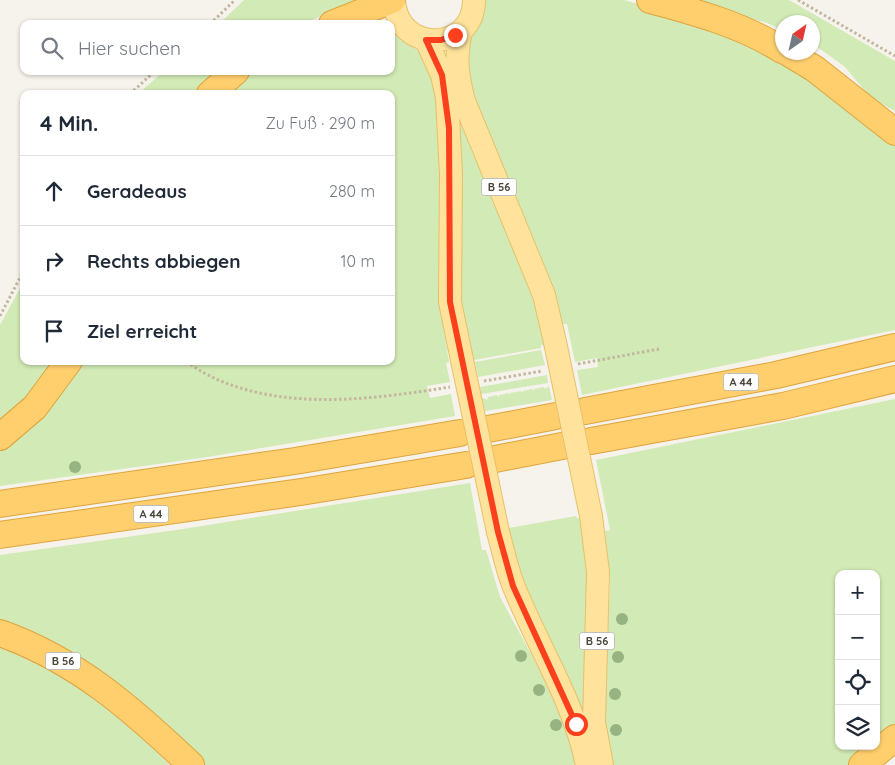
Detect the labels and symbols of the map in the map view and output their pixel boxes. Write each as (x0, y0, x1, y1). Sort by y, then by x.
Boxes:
north arrow (775, 15, 820, 60)
route end (444, 24, 467, 47)
road number: B 56 (482, 178, 516, 196)
road number: A 44 (724, 374, 758, 391)
road number: A 44 (134, 506, 168, 522)
road number: B 56 (580, 632, 614, 649)
road number: B 56 (46, 652, 80, 669)
route start (565, 713, 588, 736)

